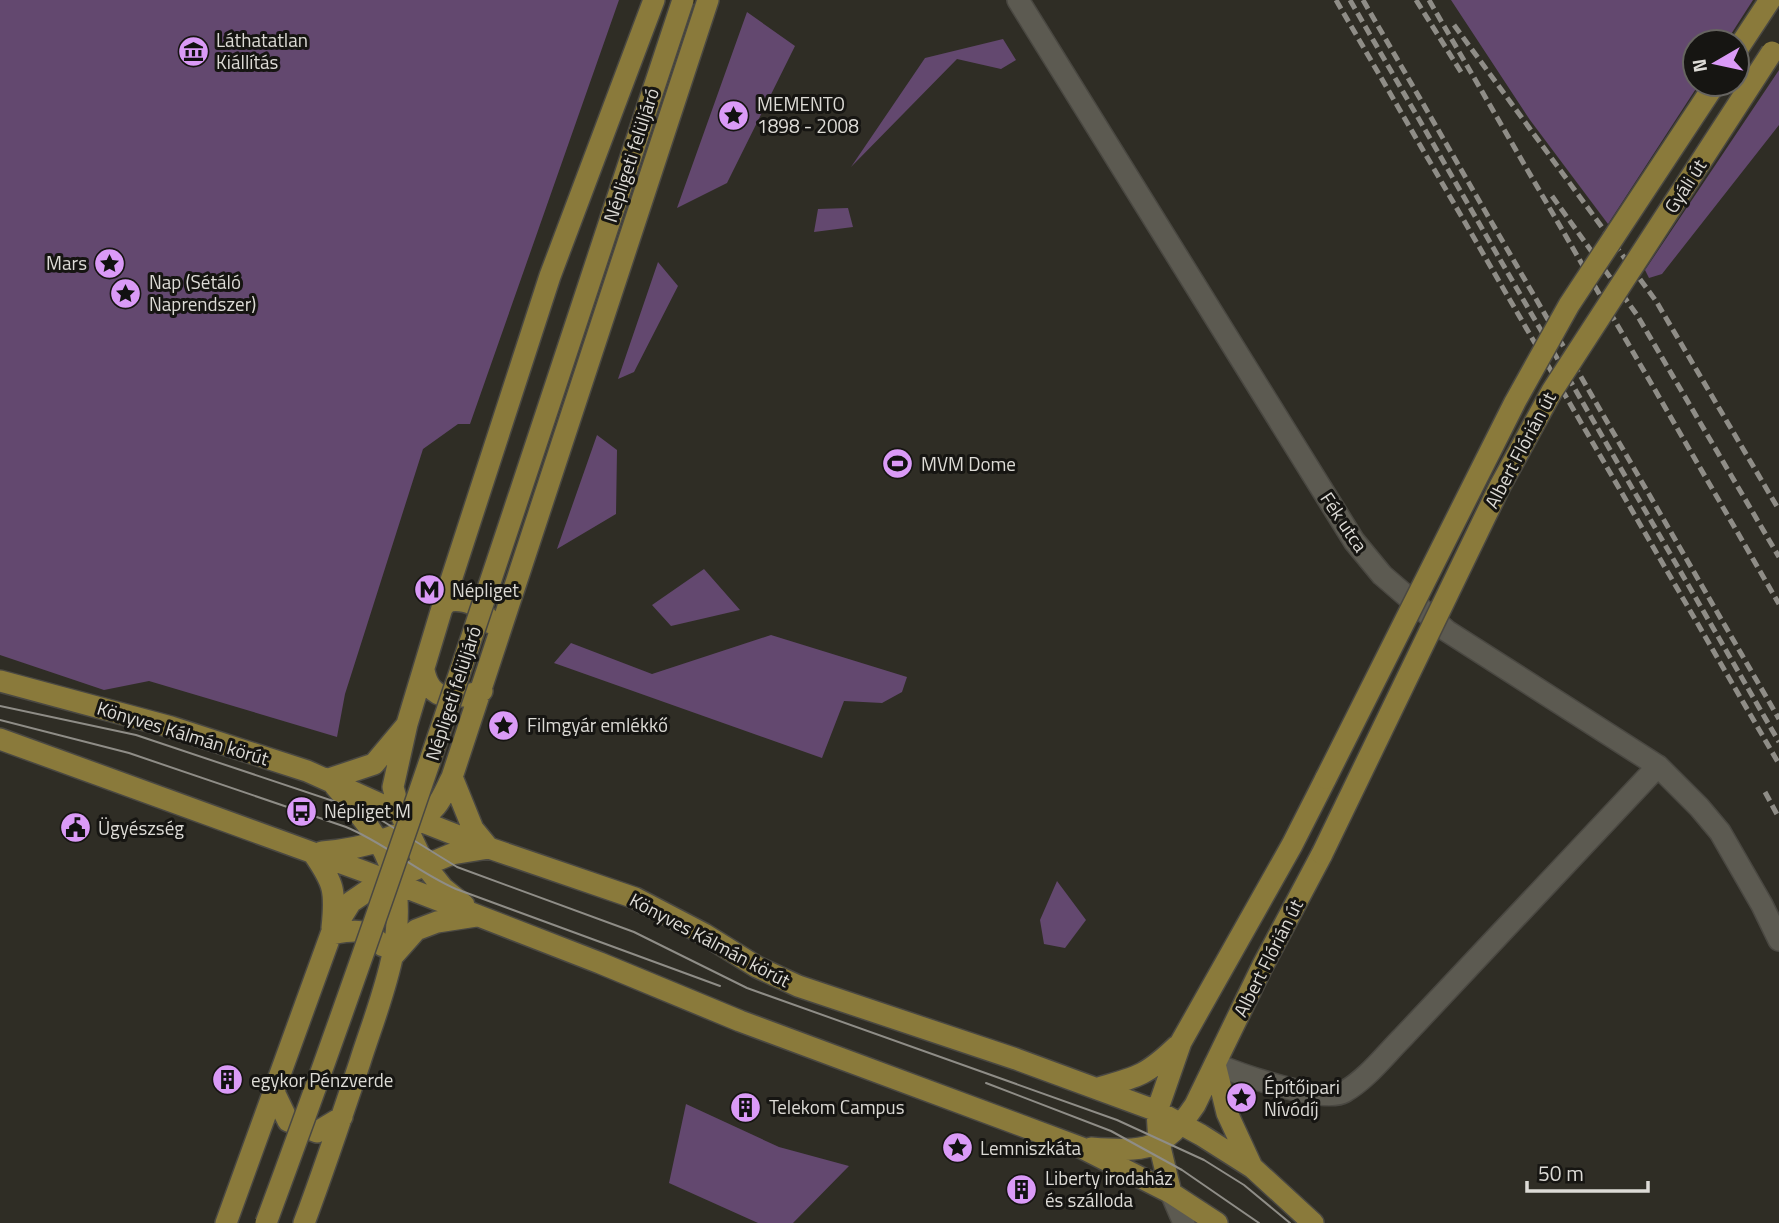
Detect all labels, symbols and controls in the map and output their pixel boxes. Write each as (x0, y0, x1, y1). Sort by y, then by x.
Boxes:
place label: Láthatatlan Kiállítás (216, 25, 308, 76)
north arrow (1681, 28, 1751, 98)
museum icon: Láthatatlan Kiállítás (176, 34, 210, 68)
text: N (1683, 57, 1714, 75)
street label: Népligeti felüljáró (595, 84, 666, 226)
place label: MEMENTO 1898 - 2008 (757, 89, 859, 140)
place icon: MEMENTO 1898 - 2008 (717, 98, 751, 132)
street label: Gyáli út (1656, 153, 1713, 219)
place icon: Mars (93, 246, 127, 280)
place label: Mars (46, 248, 87, 277)
place label: Nap (Sétáló Naprendszer) (149, 267, 256, 318)
place icon: Nap (Sétáló Naprendszer) (109, 276, 143, 310)
street label: Albert Flórián út (1477, 386, 1563, 513)
sports icon: MVM Dome (881, 447, 915, 481)
place label: MVM Dome (921, 449, 1016, 478)
street label: Fék utca (1314, 486, 1375, 558)
metro station icon: Népliget (412, 573, 446, 607)
place label: Népliget (452, 575, 519, 604)
street label: Népligeti felüljáró (417, 622, 488, 764)
street label: Könyves Kálmán körút (94, 693, 273, 773)
place icon: Filmgyár emlékkő (487, 708, 521, 742)
place label: Filmgyár emlékkő (527, 710, 668, 739)
bus stop icon: Népliget M (284, 794, 318, 828)
place label: Népliget M (324, 796, 411, 825)
public building icon: Ügyészség (58, 811, 92, 845)
place label: Ügyészség (98, 813, 184, 842)
street label: Könyves Kálmán körút (625, 885, 796, 994)
street label: Albert Flórián út (1225, 894, 1310, 1022)
building icon: egykor Pénzverde (211, 1063, 245, 1097)
place label: egykor Pénzverde (251, 1065, 393, 1094)
place label: Építőipari Nívódíj (1264, 1072, 1340, 1123)
place icon: Építőipari Nívódíj (1224, 1081, 1258, 1115)
building icon: Telekom Campus (729, 1090, 763, 1124)
place label: Telekom Campus (769, 1092, 905, 1121)
place icon: Lemniszkáta (940, 1131, 974, 1165)
place label: Lemniszkáta (980, 1133, 1082, 1162)
scale bar (1527, 1150, 1648, 1194)
text: 50 m (1538, 1157, 1584, 1189)
place label: Liberty irodaház és szálloda (1045, 1163, 1173, 1214)
building icon: Liberty irodaház és szálloda (1005, 1172, 1039, 1206)

